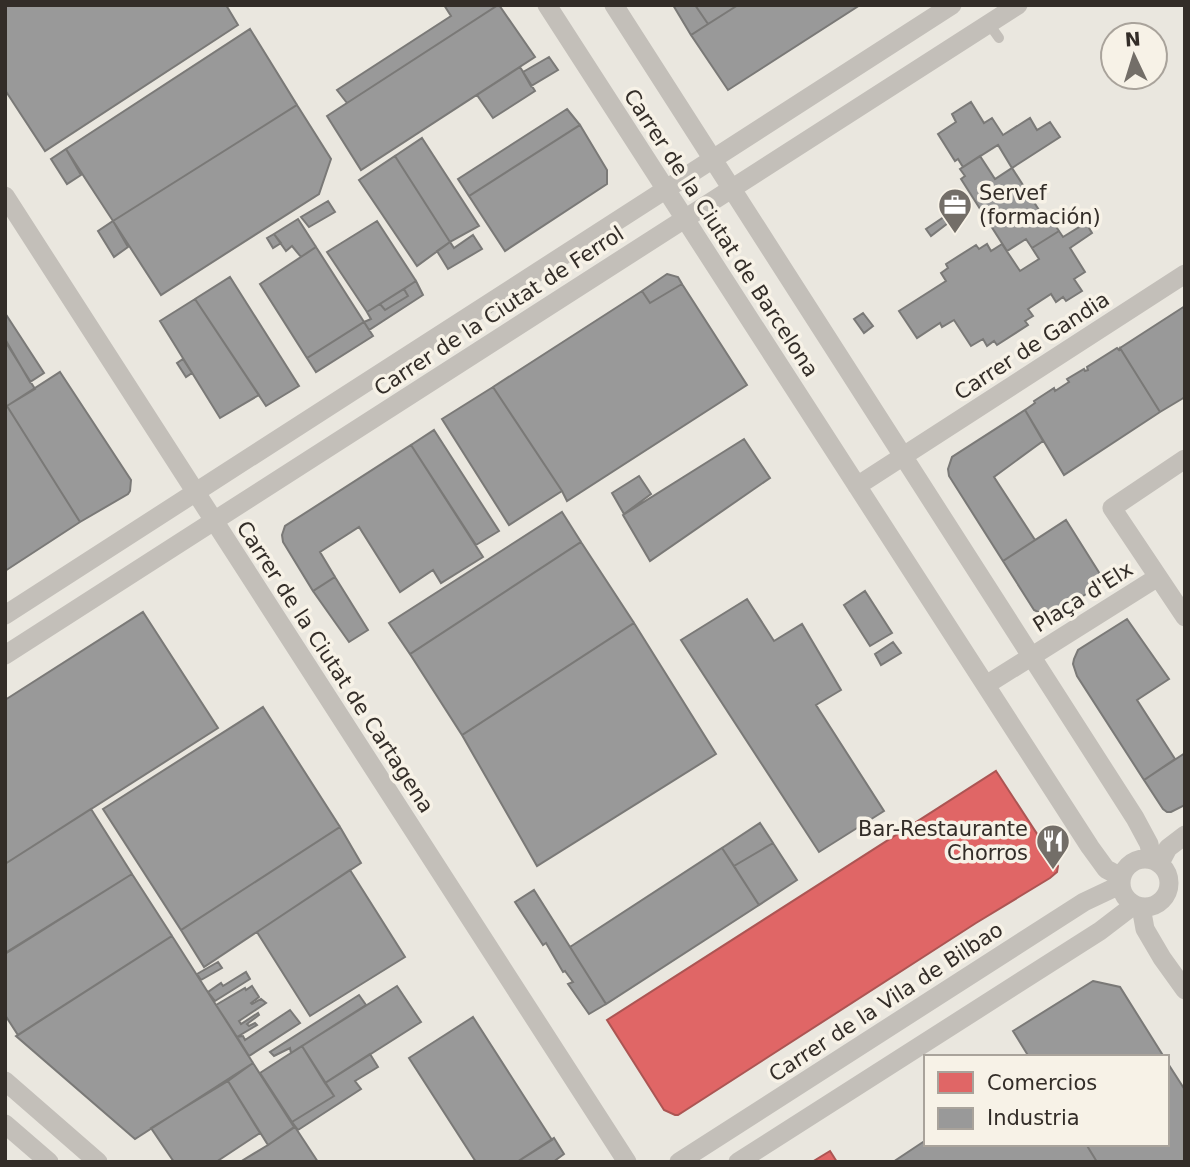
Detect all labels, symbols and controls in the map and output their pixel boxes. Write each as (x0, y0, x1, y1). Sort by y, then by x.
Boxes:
north arrow (1099, 21, 1169, 91)
text: N (1124, 28, 1142, 51)
street label: Carrer de la Ciutat de Barcelona (619, 85, 823, 381)
place label: Servef (formación) (979, 181, 1101, 229)
office icon: Servef (formación) (936, 186, 974, 235)
street label: Carrer de la Ciutat de Ferrol (370, 221, 628, 401)
street label: Carrer de Gandia (950, 287, 1114, 405)
street label: Carrer de la Ciutat de Cartagena (232, 517, 438, 817)
street label: Plaça d'Elx (1029, 557, 1137, 637)
place label: Bar-Restaurante Chorros (858, 817, 1028, 865)
restaurant icon: Bar-Restaurante Chorros (1034, 822, 1072, 871)
street label: Carrer de la Vila de Bilbao (765, 917, 1007, 1087)
legend (924, 1055, 1169, 1146)
text: Comercios (987, 1071, 1097, 1095)
text: Industria (987, 1106, 1080, 1130)

